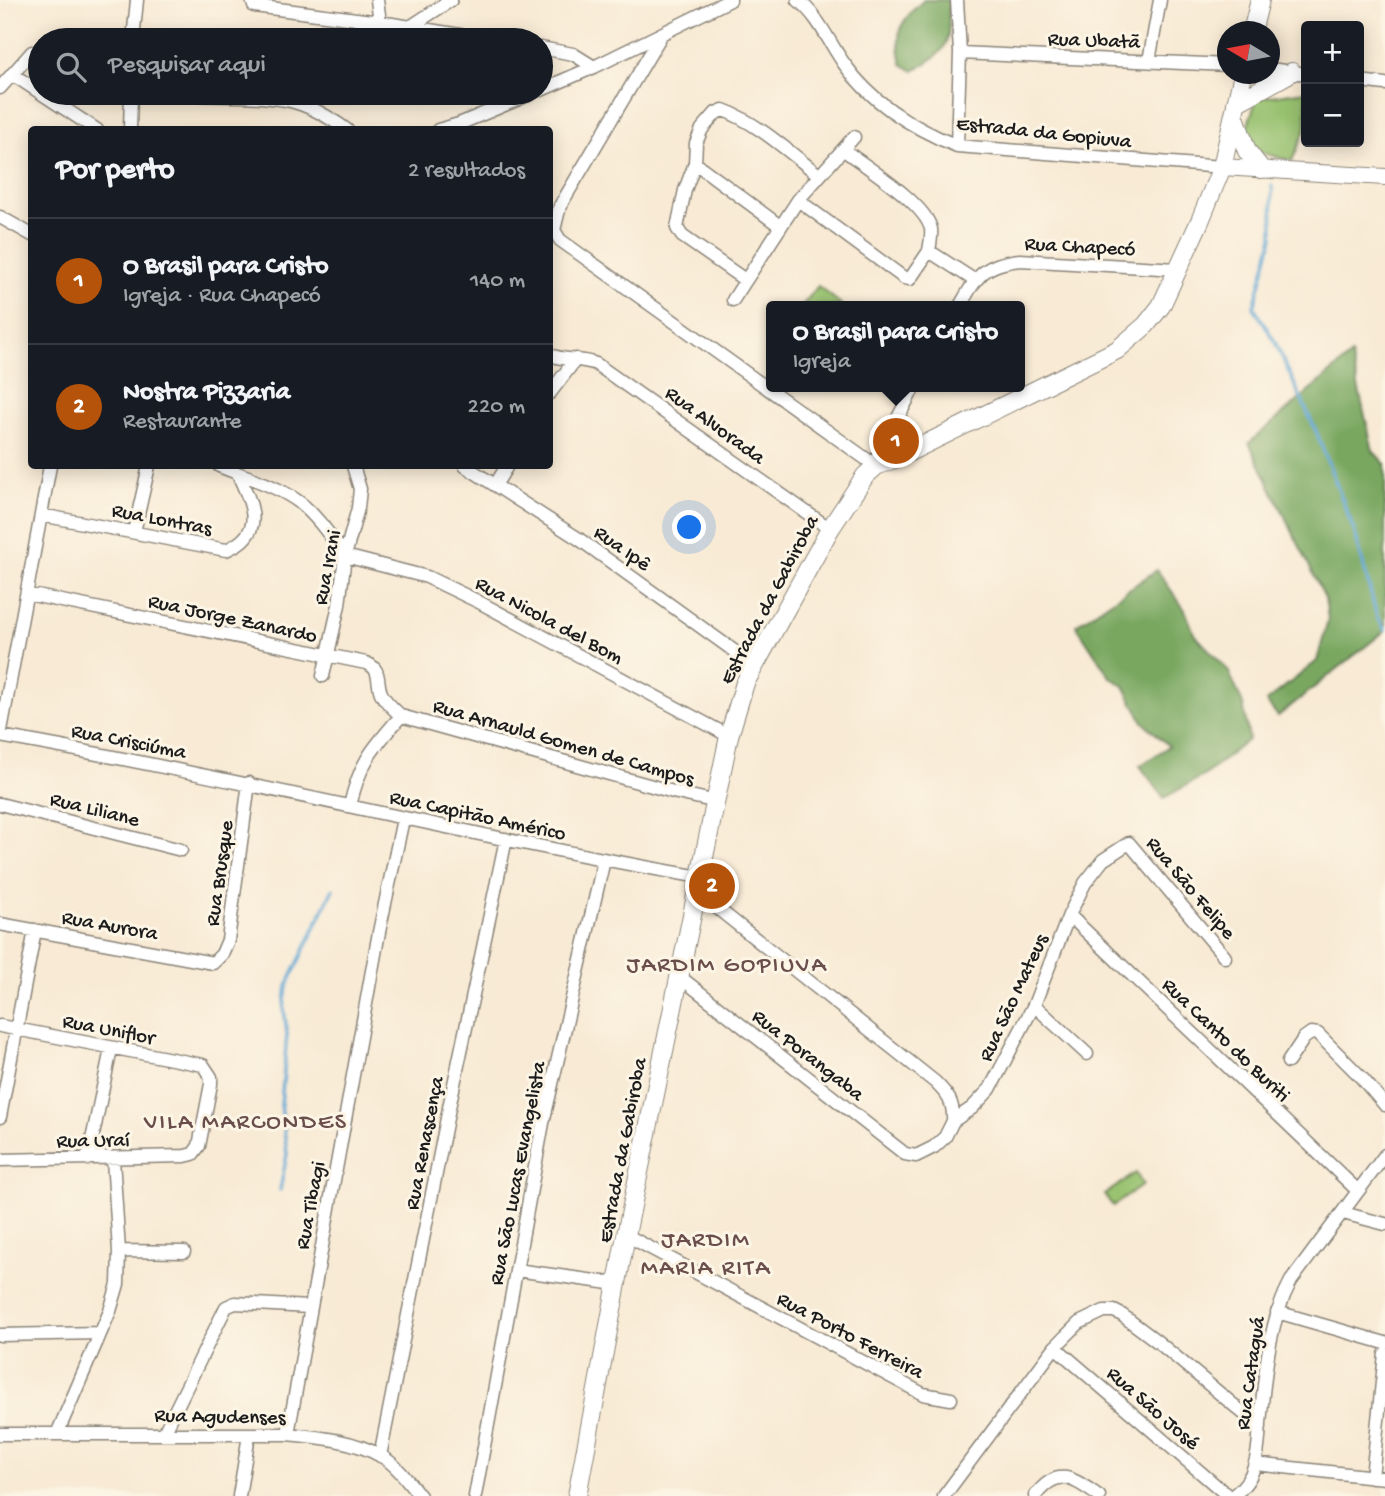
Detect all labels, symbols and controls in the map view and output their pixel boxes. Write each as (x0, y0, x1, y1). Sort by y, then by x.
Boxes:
north arrow (1217, 21, 1280, 84)
map controls (1301, 21, 1364, 147)
button: + (1301, 21, 1364, 84)
search box (28, 28, 553, 105)
street label: Rua Ubatã (1047, 28, 1142, 57)
icon: search (52, 48, 90, 86)
text: Pesquisar aqui (108, 51, 266, 82)
button: − (1301, 84, 1364, 147)
street label: Estrada da Gopiuva (955, 113, 1134, 156)
text: Por perto (56, 154, 175, 189)
text: 2 resultados (408, 158, 525, 185)
street label: Rua Chapecó (1024, 233, 1136, 264)
text: O Brasil para Cristo (123, 252, 328, 283)
text: 1 (74, 268, 84, 295)
text: 140 m (470, 268, 525, 295)
text: Igreja · Rua Chapecó (123, 283, 321, 310)
popup (766, 301, 1025, 392)
text: O Brasil para Cristo (793, 318, 998, 349)
text: Igreja (793, 349, 851, 376)
text: Nostra Pizzaria (123, 378, 290, 409)
street label: Rua Alvorada (659, 382, 770, 472)
text: 2 (73, 394, 85, 421)
text: 220 m (468, 394, 525, 421)
text: Restaurante (123, 409, 241, 436)
pin: 1 (873, 415, 919, 467)
street label: Rua Lontras (109, 499, 215, 544)
your location (672, 510, 706, 544)
street label: Estrada da Gabiroba (716, 511, 827, 690)
street label: Rua Ipê (588, 521, 655, 579)
street label: Rua Irani (310, 528, 349, 607)
street label: Rua Nicola del Bom (470, 572, 627, 672)
street label: Rua Jorge Zanardo (145, 590, 319, 651)
street label: Rua Arnauld Gomen de Campos (430, 695, 698, 794)
street label: Rua Crisciúma (69, 720, 189, 767)
street label: Rua Capitão Américo (387, 787, 568, 848)
street label: Rua Liliane (47, 788, 143, 835)
street label: Rua Brusque (202, 818, 241, 928)
street label: Rua São Felipe (1139, 833, 1240, 947)
pin: 2 (689, 860, 735, 912)
street label: Rua Aurora (59, 907, 161, 948)
street label: Rua São Mateus (975, 930, 1056, 1066)
district label: JARDIM GOPIUVA (626, 952, 828, 981)
street label: Rua Canto do Buriti (1155, 974, 1294, 1109)
street label: Rua Porangaba (746, 1005, 869, 1109)
street label: Rua Uniflor (60, 1010, 158, 1053)
street label: Estrada da Gabiroba (594, 1055, 655, 1245)
street label: Rua São Lucas Evangelista (485, 1058, 554, 1288)
street label: Rua Renascença (401, 1073, 452, 1213)
district label: VILA MARCONDES (143, 1109, 348, 1138)
street label: Rua Uraí (56, 1129, 130, 1156)
street label: Rua Tibagi (292, 1159, 333, 1252)
district label: JARDIM MARIA RITA (641, 1227, 771, 1284)
street label: Rua Porto Ferreira (772, 1288, 928, 1387)
street label: Rua Cataguá (1232, 1314, 1273, 1432)
street label: Rua São José (1100, 1362, 1204, 1458)
street label: Rua Agudenses (154, 1405, 287, 1432)

